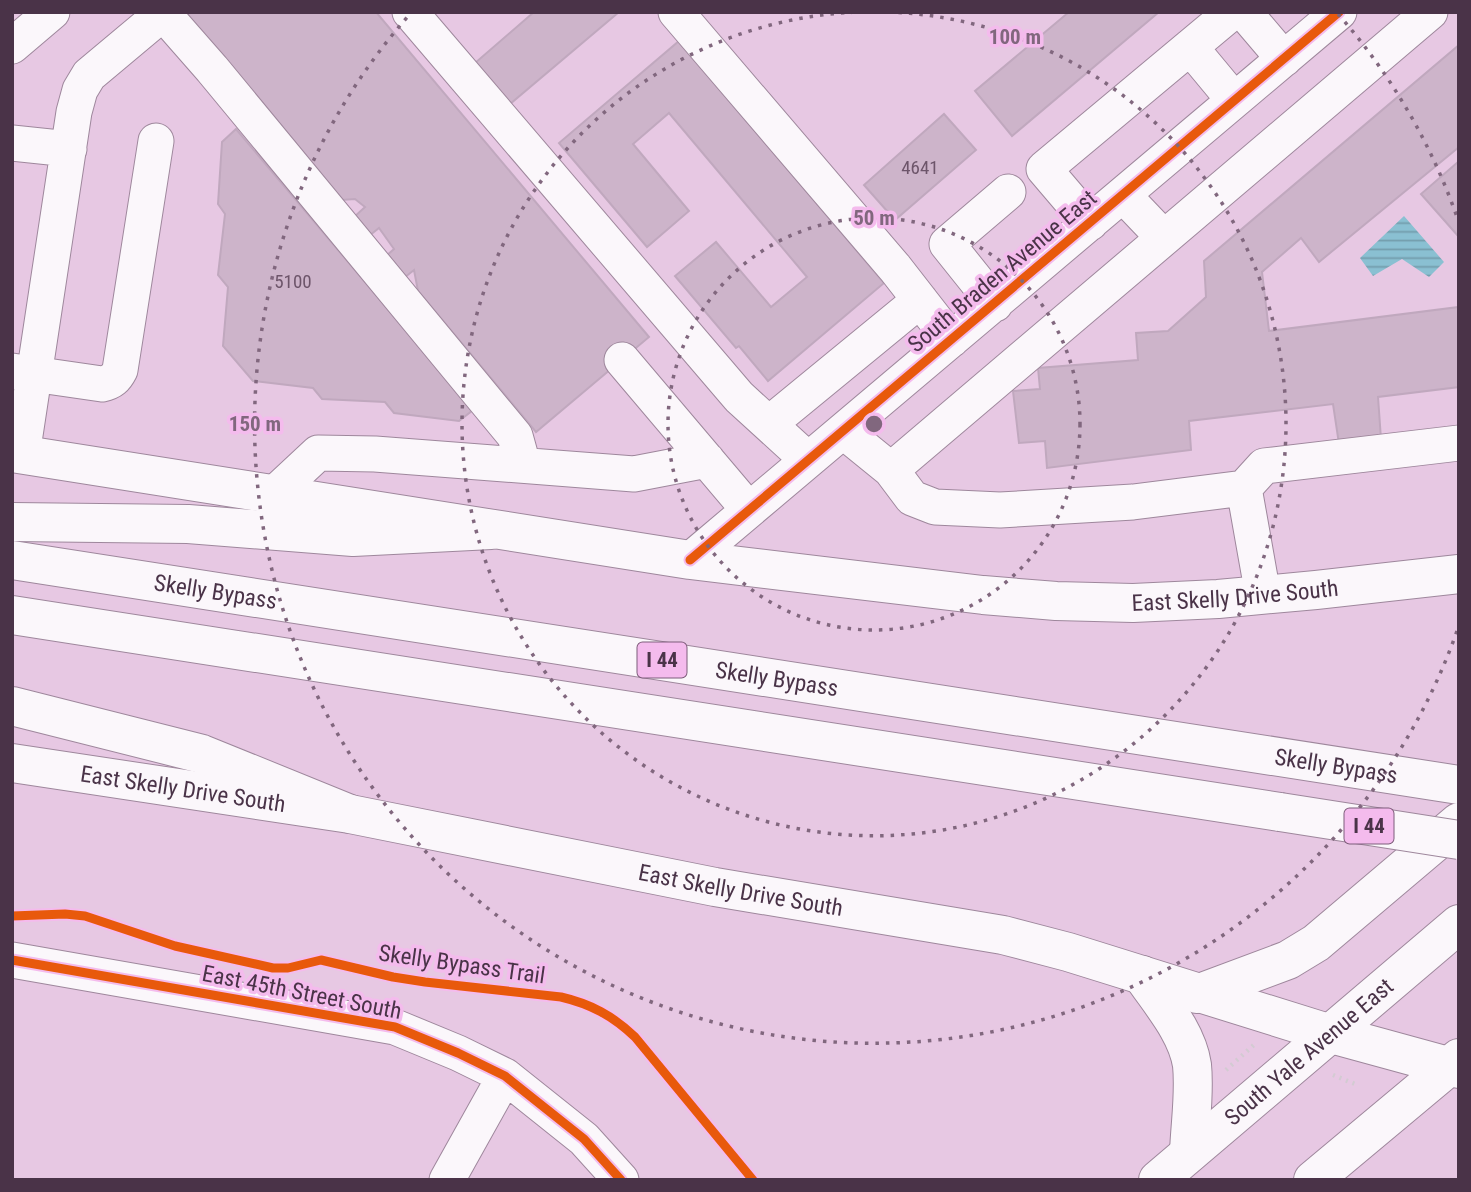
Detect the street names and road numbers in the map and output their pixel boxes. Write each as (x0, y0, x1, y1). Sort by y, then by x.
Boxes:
street label: South Braden Avenue East (903, 185, 1102, 358)
street label: Skelly Bypass (152, 569, 279, 615)
street label: East Skelly Drive South (1131, 575, 1340, 617)
road number: I 44 (638, 642, 686, 678)
street label: Skelly Bypass (713, 657, 840, 702)
street label: Skelly Bypass (1273, 744, 1399, 789)
street label: East Skelly Drive South (79, 761, 287, 818)
road number: I 44 (1344, 808, 1394, 844)
street label: East Skelly Drive South (636, 859, 845, 922)
street label: Skelly Bypass Trail (377, 939, 547, 990)
street label: East 45th Street South (200, 960, 404, 1025)
street label: South Yale Avenue East (1219, 973, 1399, 1131)

